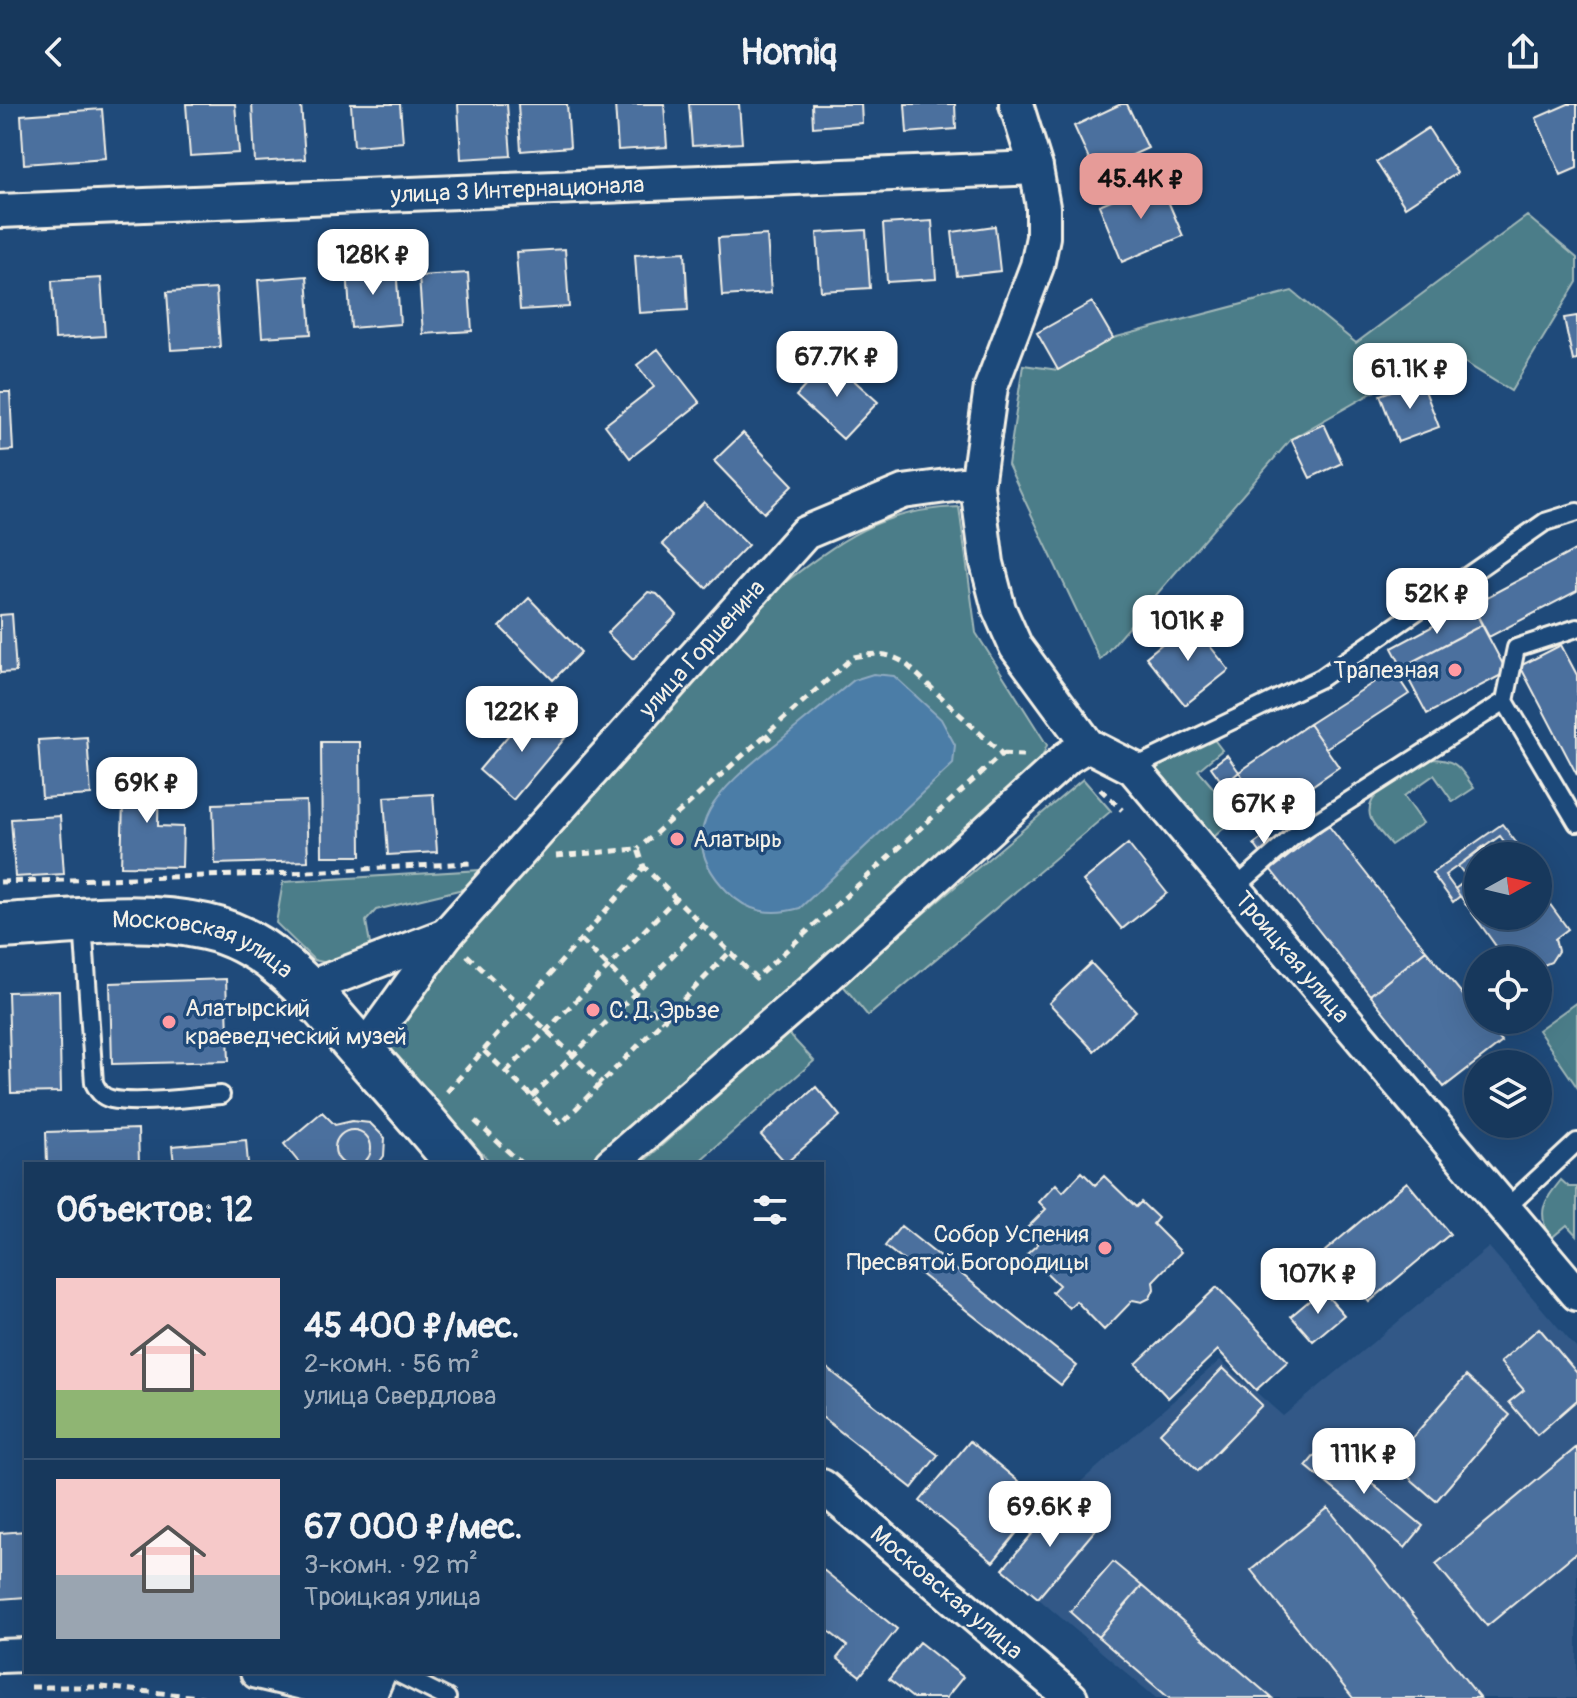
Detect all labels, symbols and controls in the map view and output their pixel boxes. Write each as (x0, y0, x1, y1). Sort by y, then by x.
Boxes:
icon: back (32, 30, 76, 74)
text: Homiq (740, 30, 837, 75)
icon: share (1501, 30, 1545, 74)
pin: 45.4K ₽ (1067, 153, 1215, 221)
text: 45.4K ₽ (1098, 163, 1184, 195)
street label: улица 3 Интернационала (389, 170, 645, 210)
pin: 128K ₽ (308, 229, 438, 297)
text: 128K ₽ (336, 239, 410, 271)
pin: 67.7K ₽ (763, 331, 911, 399)
text: 67.7K ₽ (795, 341, 880, 373)
pin: 61.1K ₽ (1336, 343, 1484, 411)
text: 61.1K ₽ (1371, 353, 1449, 385)
pin: 52K ₽ (1381, 568, 1493, 636)
street label: улица Горшенина (632, 574, 771, 725)
text: 52K ₽ (1404, 578, 1470, 610)
pin: 101K ₽ (1123, 595, 1253, 663)
text: 101K ₽ (1150, 605, 1226, 637)
place label: Трапезная (1333, 656, 1439, 685)
marker: Трапезная (1446, 661, 1464, 679)
pin: 122K ₽ (457, 686, 587, 754)
text: 122K ₽ (484, 696, 560, 728)
pin: 69K ₽ (91, 757, 203, 825)
text: 69K ₽ (114, 767, 180, 799)
pin: 67K ₽ (1208, 778, 1320, 846)
text: 67K ₽ (1231, 788, 1297, 820)
place label: Алатырь (693, 825, 782, 854)
marker: Алатырь (668, 830, 686, 848)
north arrow (1464, 842, 1552, 930)
map controls (1464, 842, 1552, 1138)
street label: Троицкая улица (1228, 886, 1356, 1029)
street label: Московская улица (112, 905, 299, 985)
button: locate (1464, 946, 1552, 1034)
place label: Алатырский краеведческий музей (185, 994, 407, 1051)
place label: С. Д. Эрьзе (609, 996, 719, 1025)
marker: С. Д. Эрьзе (584, 1001, 602, 1019)
marker: Алатырский краеведческий музей (160, 1013, 178, 1031)
button: layers (1464, 1050, 1552, 1138)
icon: filters (748, 1188, 792, 1232)
text: Объектов: 12 (56, 1189, 253, 1232)
place label: Собор Успения Пресвятой Богородицы (846, 1220, 1089, 1277)
marker: Собор Успения Пресвятой Богородицы (1096, 1239, 1114, 1257)
pin: 107K ₽ (1253, 1248, 1383, 1316)
text: 107K ₽ (1279, 1258, 1357, 1290)
text: 45 400 ₽/мес. (304, 1305, 520, 1348)
icon: home (120, 1310, 216, 1406)
text: 2-комн. · 56 m² (304, 1348, 479, 1380)
text: улица Свердлова (304, 1380, 496, 1412)
pin: 111K ₽ (1299, 1428, 1429, 1496)
text: 111K ₽ (1330, 1438, 1398, 1470)
pin: 69.6K ₽ (976, 1481, 1124, 1549)
text: 69.6K ₽ (1007, 1491, 1093, 1523)
text: 67 000 ₽/мес. (304, 1506, 522, 1549)
icon: home (120, 1511, 216, 1607)
street label: Московская улица (864, 1520, 1029, 1666)
text: 3-комн. · 92 m² (304, 1549, 478, 1581)
text: Троицкая улица (304, 1581, 481, 1613)

